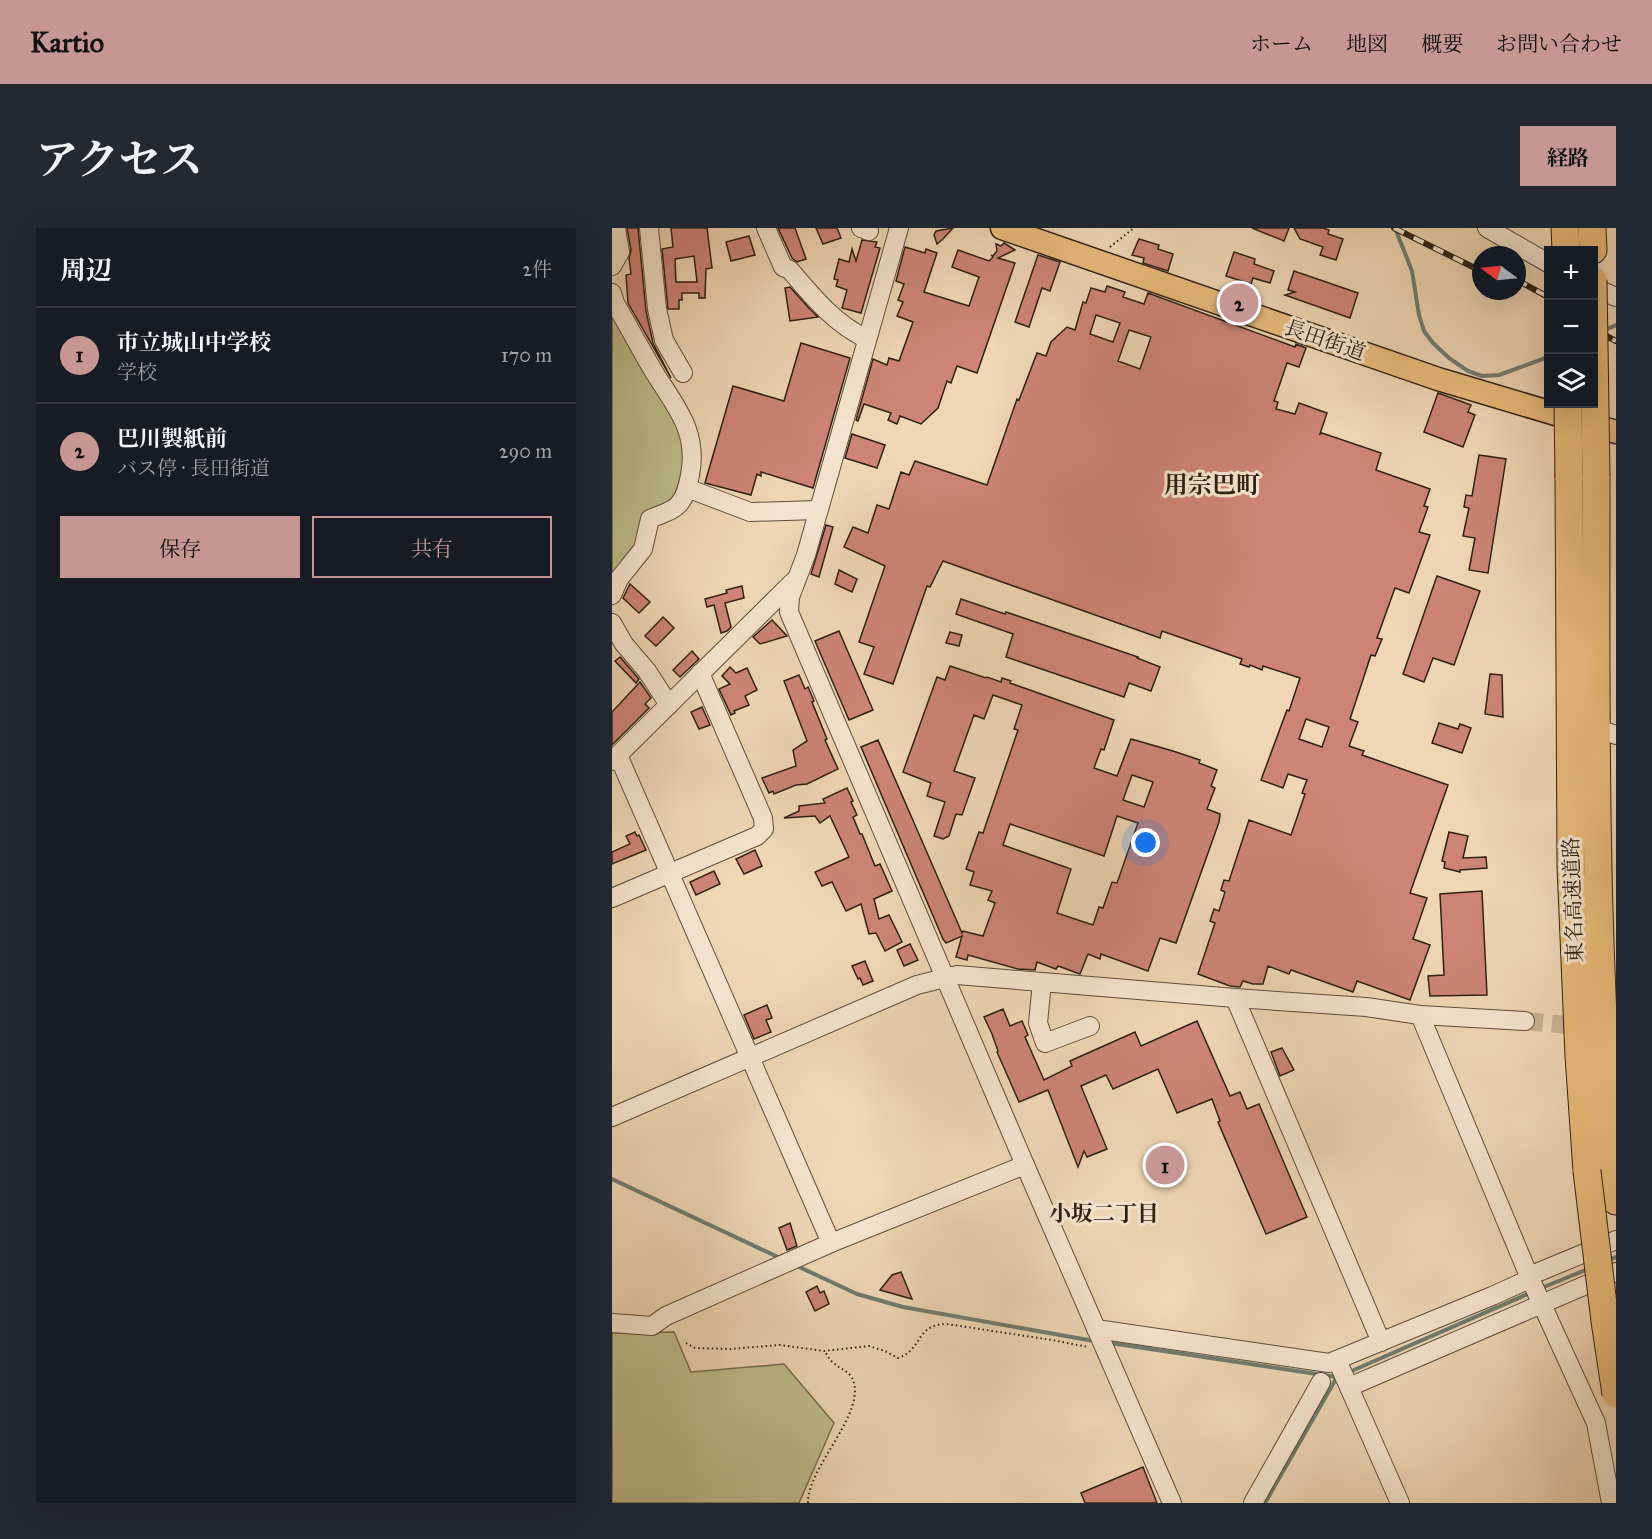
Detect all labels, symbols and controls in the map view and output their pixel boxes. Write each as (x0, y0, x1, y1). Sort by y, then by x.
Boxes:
text: Kartio (30, 25, 104, 60)
text: ホーム (1250, 31, 1313, 57)
text: 地図 (1346, 31, 1388, 57)
text: 概要 (1421, 31, 1463, 57)
text: お問い合わせ (1496, 31, 1622, 57)
button: 経路 (1520, 126, 1616, 186)
text: アクセス (36, 134, 203, 186)
north arrow (1472, 246, 1526, 300)
map controls (1544, 246, 1598, 408)
button: + (1544, 246, 1598, 300)
text: 周辺 (60, 254, 112, 286)
text: 2件 (522, 257, 552, 281)
pin: 2 (1220, 280, 1258, 326)
button: − (1544, 300, 1598, 354)
street label: 長田街道 (1281, 314, 1369, 366)
text: 市立城山中学校 (117, 329, 271, 356)
text: 1 (76, 343, 83, 367)
text: 170 m (501, 343, 552, 367)
button: layers (1544, 354, 1598, 408)
text: 学校 (117, 360, 157, 384)
text: 巴川製紙前 (117, 425, 227, 452)
text: 2 (75, 439, 84, 463)
text: 290 m (499, 439, 552, 463)
text: バス停 · 長田街道 (117, 456, 270, 480)
district label: 用宗巴町 (1164, 470, 1260, 500)
button: 保存 (60, 516, 300, 578)
button: 共有 (312, 516, 552, 578)
your location (1131, 828, 1160, 857)
street label: 東名高速道路 (1558, 837, 1588, 963)
pin: 1 (1146, 1142, 1184, 1188)
district label: 小坂二丁目 (1049, 1200, 1159, 1227)

